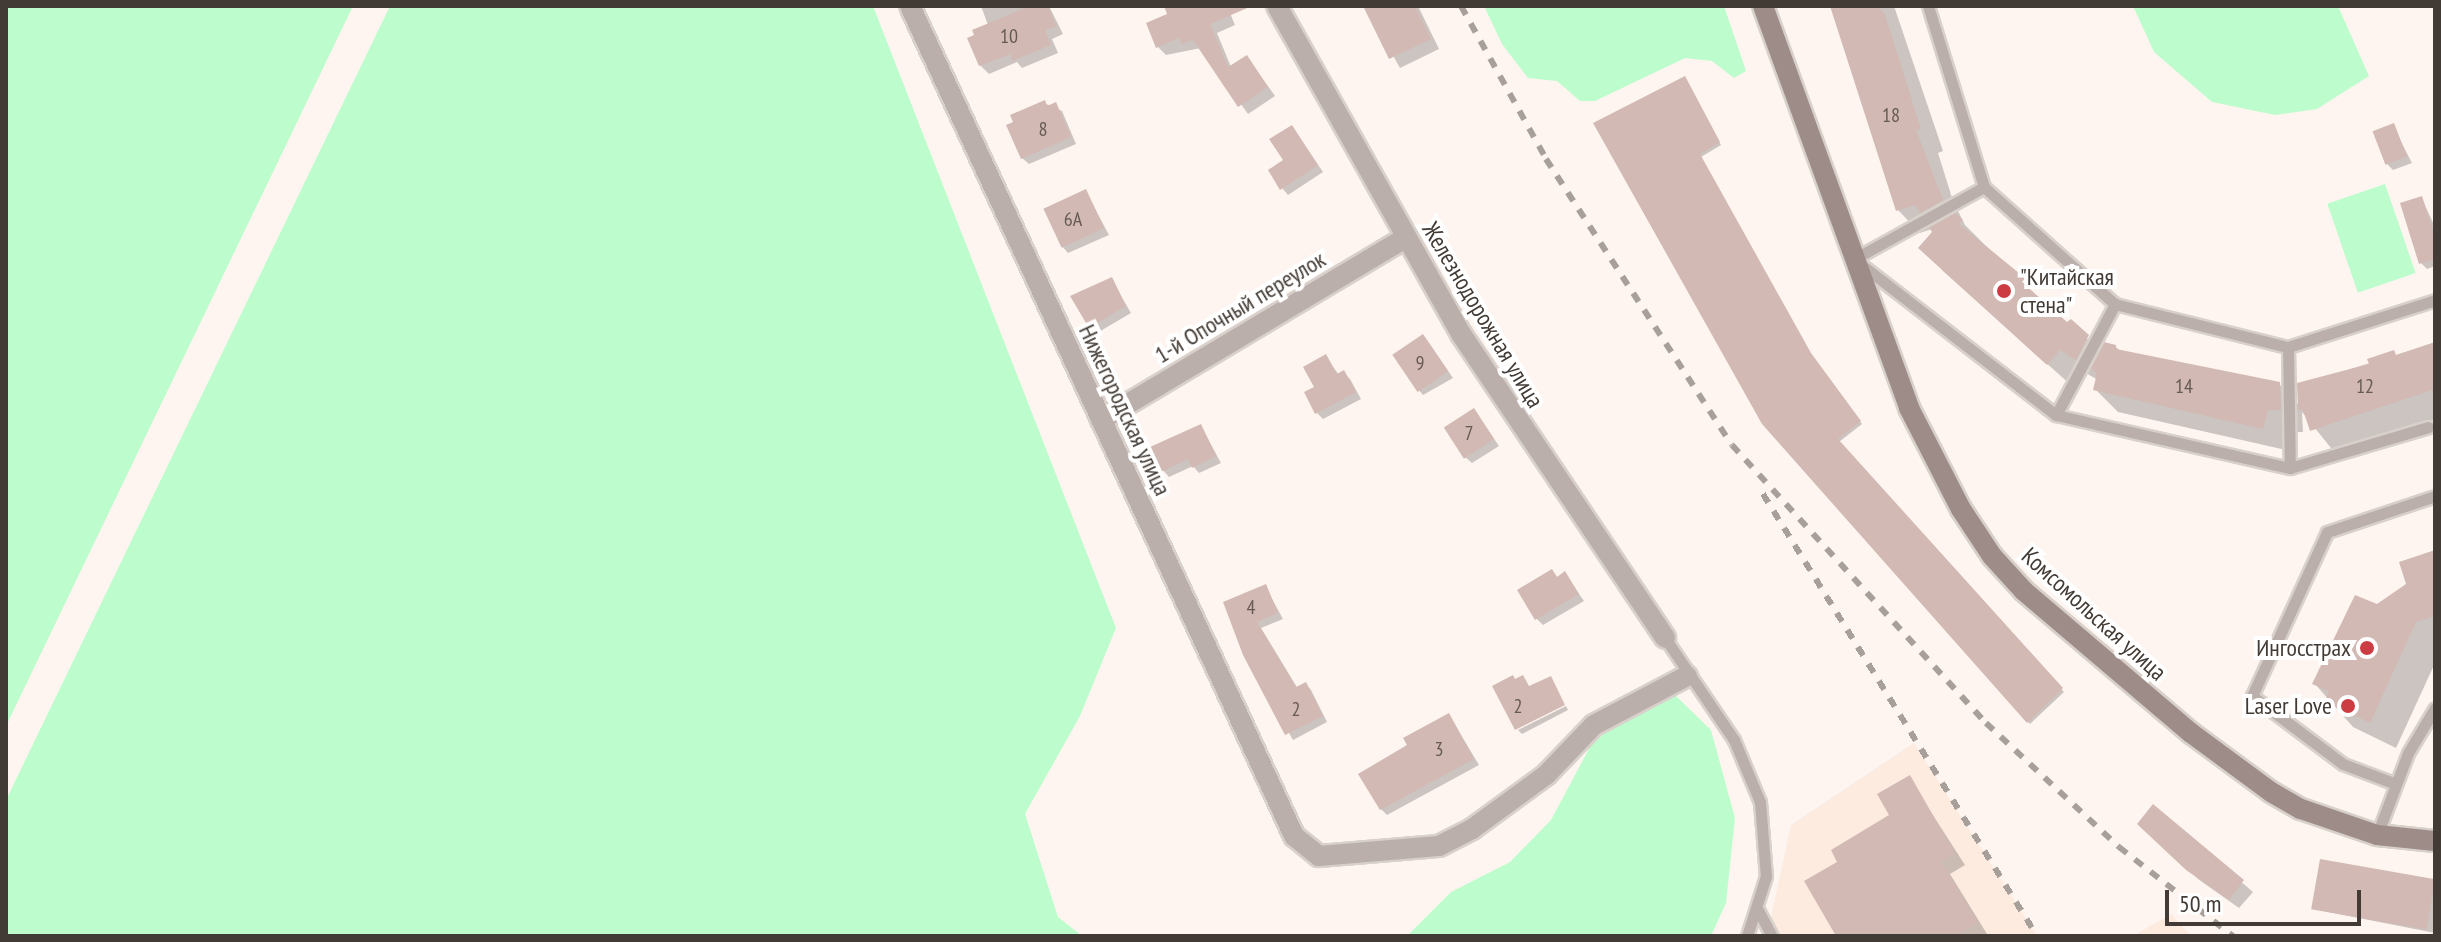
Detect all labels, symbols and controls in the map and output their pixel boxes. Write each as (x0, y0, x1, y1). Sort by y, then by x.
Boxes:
house number: 10 (1000, 24, 1018, 48)
house number: 18 (1882, 103, 1900, 127)
house number: 8 (1039, 117, 1047, 141)
house number: 6А (1064, 207, 1082, 231)
street label: Железнодорожная улица (1416, 217, 1550, 413)
street label: 1-й Опочный переулок (1149, 245, 1331, 369)
place label: "Китайская стена" (2020, 263, 2114, 319)
marker: "Китайская стена" (1995, 282, 2013, 300)
street label: Нижегородская улица (1073, 320, 1177, 500)
house number: 9 (1416, 351, 1424, 375)
house number: 14 (2175, 374, 2193, 398)
house number: 12 (2356, 374, 2374, 398)
house number: 7 (1465, 421, 1473, 445)
street label: Комсомольская улица (2016, 542, 2172, 686)
house number: 4 (1247, 595, 1255, 619)
place label: Ингосстрах (2256, 634, 2351, 662)
marker: Ингосстрах (2358, 639, 2376, 657)
place label: Laser Love (2245, 692, 2332, 720)
house number: 2 (1514, 694, 1522, 718)
house number: 2 (1292, 697, 1300, 721)
marker: Laser Love (2339, 697, 2357, 715)
house number: 3 (1435, 737, 1443, 761)
scale bar (2169, 874, 2365, 924)
text: 50 m (2179, 888, 2221, 919)

